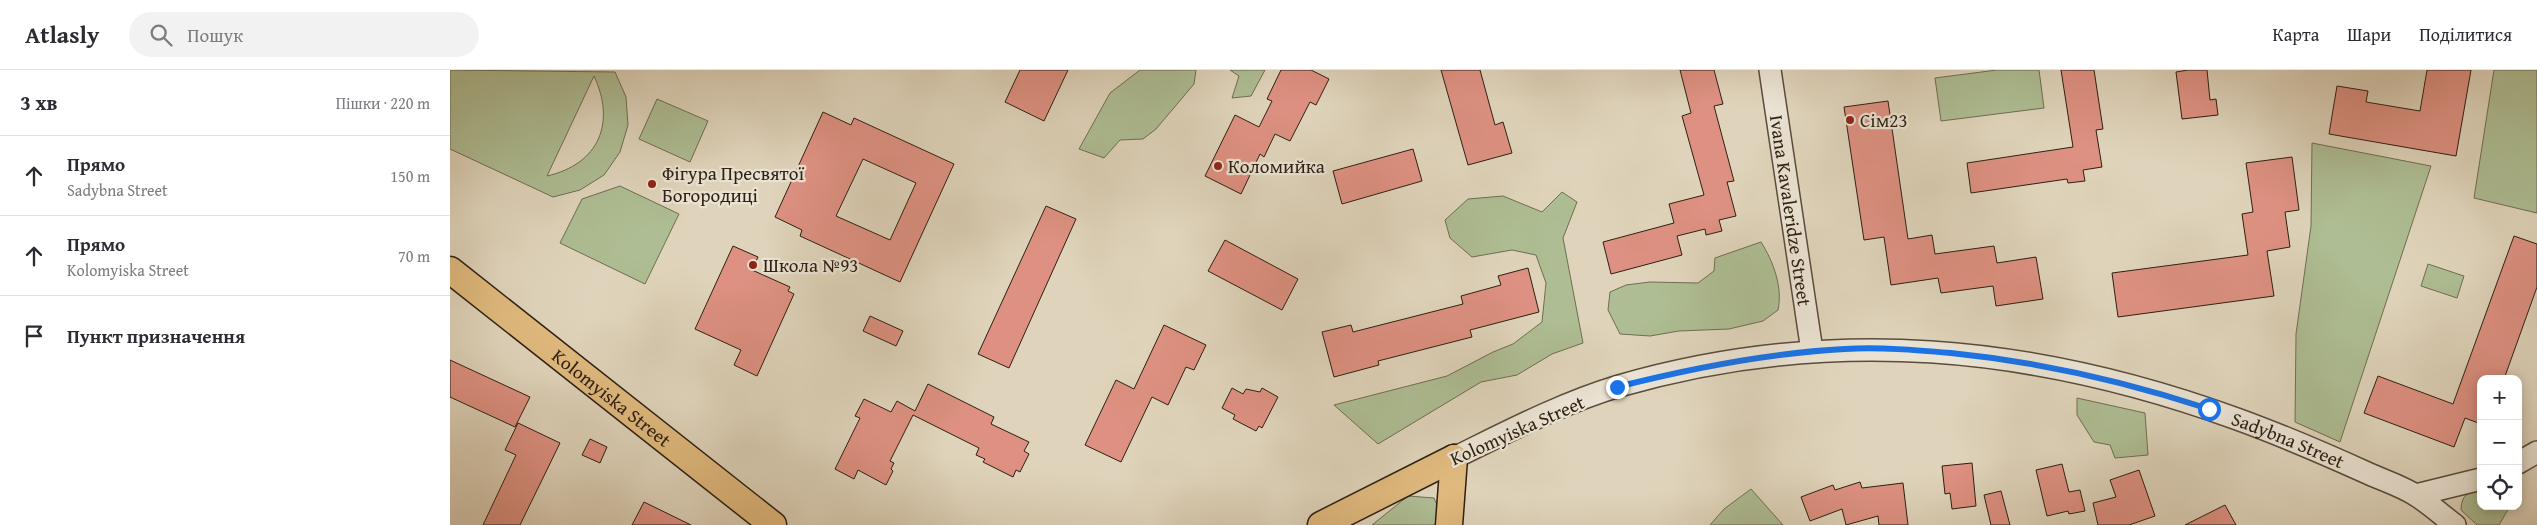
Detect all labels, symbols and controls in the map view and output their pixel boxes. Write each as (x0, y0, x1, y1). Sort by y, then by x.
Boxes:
search box (129, 12, 479, 57)
text: Atlasly (25, 17, 99, 52)
icon: search (147, 21, 175, 49)
text: Пошук (187, 21, 243, 49)
text: Карта (2273, 21, 2319, 48)
text: Шари (2347, 21, 2391, 48)
text: Поділитися (2419, 21, 2512, 48)
text: 3 хв (20, 87, 58, 118)
text: Пішки · 220 m (336, 91, 430, 115)
place label: Сім23 (1860, 106, 1908, 134)
street label: Ivana Kavaleridze Street (1763, 113, 1819, 308)
marker: Сім23 (1844, 114, 1856, 126)
text: Прямо (67, 150, 125, 178)
place label: Коломийка (1228, 152, 1325, 180)
place label: Фігура Пресвятої Богородиці (662, 159, 804, 209)
marker: Коломийка (1212, 160, 1224, 172)
icon: ahead (20, 162, 48, 190)
text: 150 m (390, 164, 430, 188)
text: Sadybna Street (67, 178, 168, 202)
marker: Фігура Пресвятої Богородиці (646, 178, 658, 190)
text: Прямо (67, 230, 125, 258)
icon: ahead (20, 242, 48, 270)
text: 70 m (398, 244, 430, 268)
place label: Школа №93 (763, 251, 858, 279)
text: Kolomyiska Street (67, 258, 189, 282)
marker: Школа №93 (747, 259, 759, 271)
icon: arrive (20, 322, 48, 350)
text: Пункт призначення (67, 322, 245, 350)
street label: Kolomyiska Street (546, 342, 677, 454)
map controls (2477, 375, 2522, 510)
button: + (2477, 375, 2522, 420)
route end (1606, 376, 1629, 399)
street label: Kolomyiska Street (1445, 388, 1589, 472)
route start (2198, 398, 2221, 421)
street label: Sadybna Street (2228, 404, 2349, 475)
button: − (2477, 420, 2522, 465)
button: locate (2477, 465, 2522, 510)

